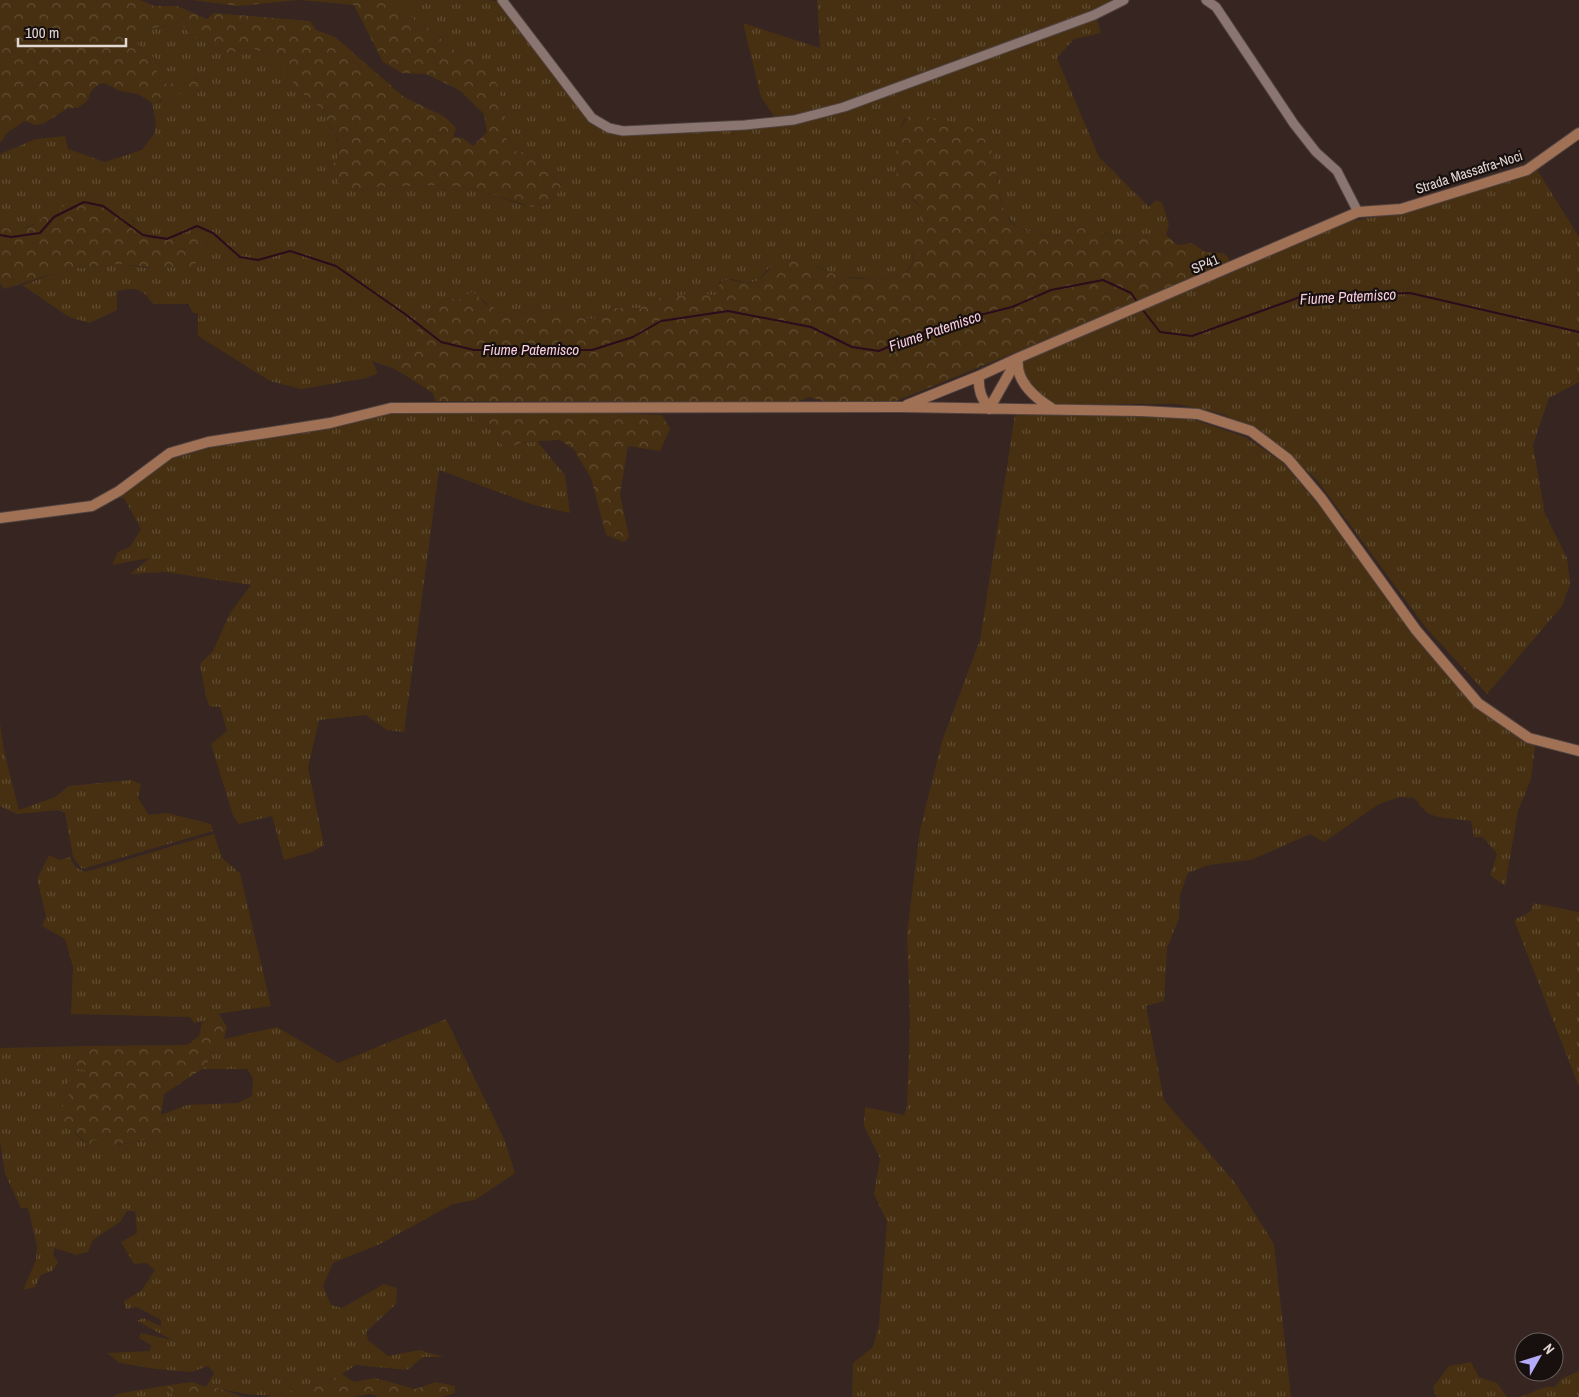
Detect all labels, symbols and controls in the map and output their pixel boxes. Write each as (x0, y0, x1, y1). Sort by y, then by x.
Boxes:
scale bar (18, 15, 125, 47)
text: 100 m (25, 22, 59, 43)
street label: Strada Massafra-Noci (1413, 146, 1525, 198)
street label: SP41 (1189, 250, 1222, 278)
water label: Fiume Patemisco (1299, 283, 1397, 310)
water label: Fiume Patemisco (886, 305, 984, 356)
water label: Fiume Patemisco (483, 339, 579, 360)
north arrow (1514, 1332, 1564, 1382)
text: N (1539, 1340, 1559, 1358)

